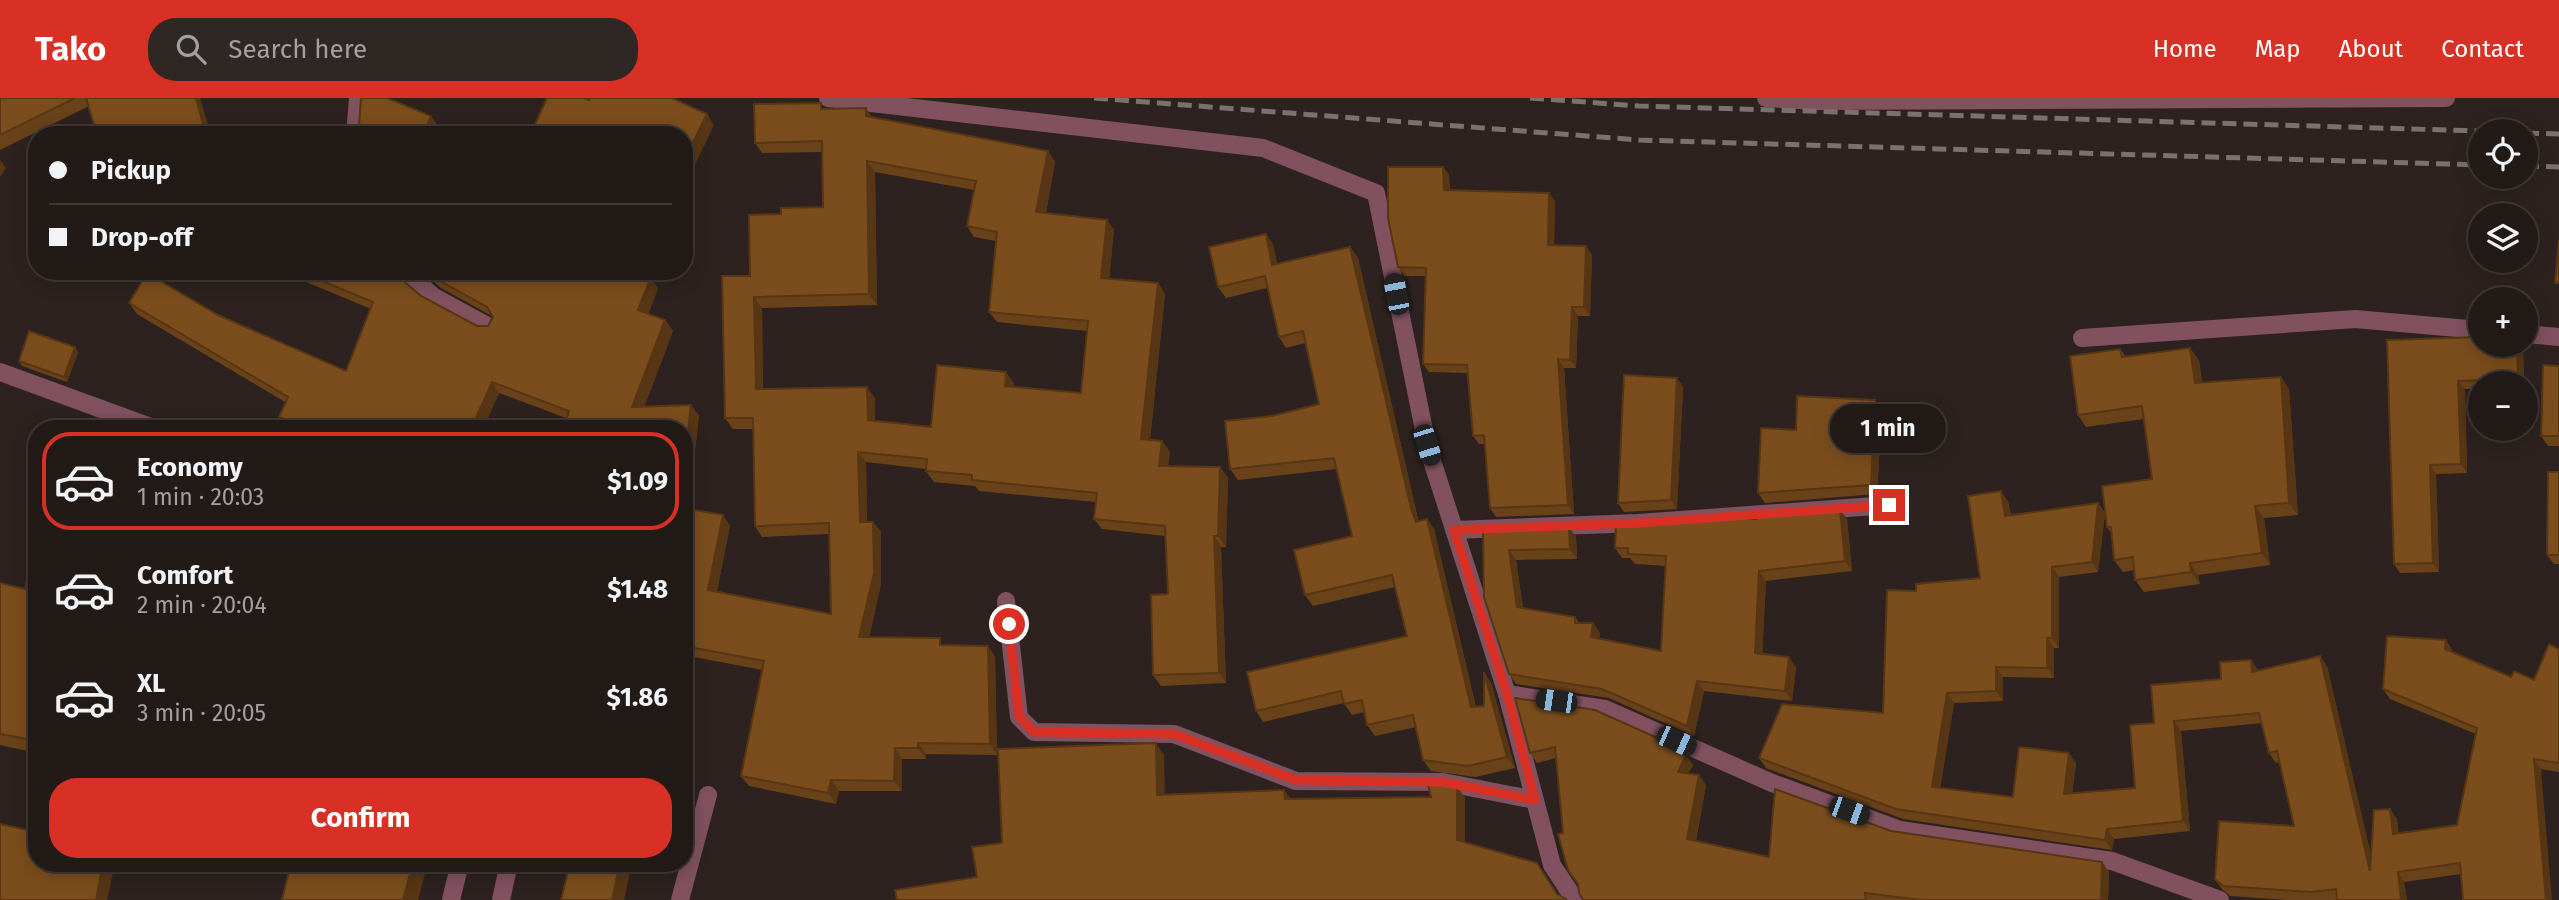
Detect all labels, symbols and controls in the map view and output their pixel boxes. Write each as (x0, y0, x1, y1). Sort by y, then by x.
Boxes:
search box (148, 18, 638, 81)
text: Tako (35, 29, 106, 69)
icon: search (172, 30, 210, 68)
text: Search here (228, 34, 367, 65)
text: Home (2153, 35, 2217, 63)
text: Map (2255, 35, 2301, 63)
text: About (2339, 35, 2403, 63)
text: Contact (2441, 35, 2524, 63)
map controls (2468, 119, 2538, 441)
button: locate (2468, 119, 2538, 189)
text: Pickup (91, 155, 171, 186)
button: layers (2468, 203, 2538, 273)
text: Drop-off (91, 222, 193, 253)
car (1382, 271, 1411, 317)
button: + (2468, 287, 2538, 357)
button: − (2468, 371, 2538, 441)
callout: 1 min (1831, 404, 1947, 452)
text: 1 min (1860, 414, 1916, 442)
car (1411, 422, 1444, 468)
icon: car (53, 450, 116, 513)
text: Economy (137, 452, 243, 483)
text: $1.09 (607, 466, 668, 497)
text: 1 min · 20:03 (137, 483, 264, 511)
route end (1873, 489, 1905, 521)
icon: car (53, 558, 116, 621)
text: Comfort (137, 560, 233, 591)
text: $1.48 (607, 574, 668, 605)
text: 2 min · 20:04 (137, 591, 267, 619)
route start (993, 608, 1025, 640)
icon: car (53, 666, 116, 729)
text: XL (137, 668, 165, 699)
text: $1.86 (607, 682, 668, 713)
car (1534, 688, 1579, 714)
text: 3 min · 20:05 (137, 699, 266, 727)
car (1653, 723, 1700, 759)
button: Confirm (49, 778, 672, 858)
car (1826, 794, 1873, 828)

